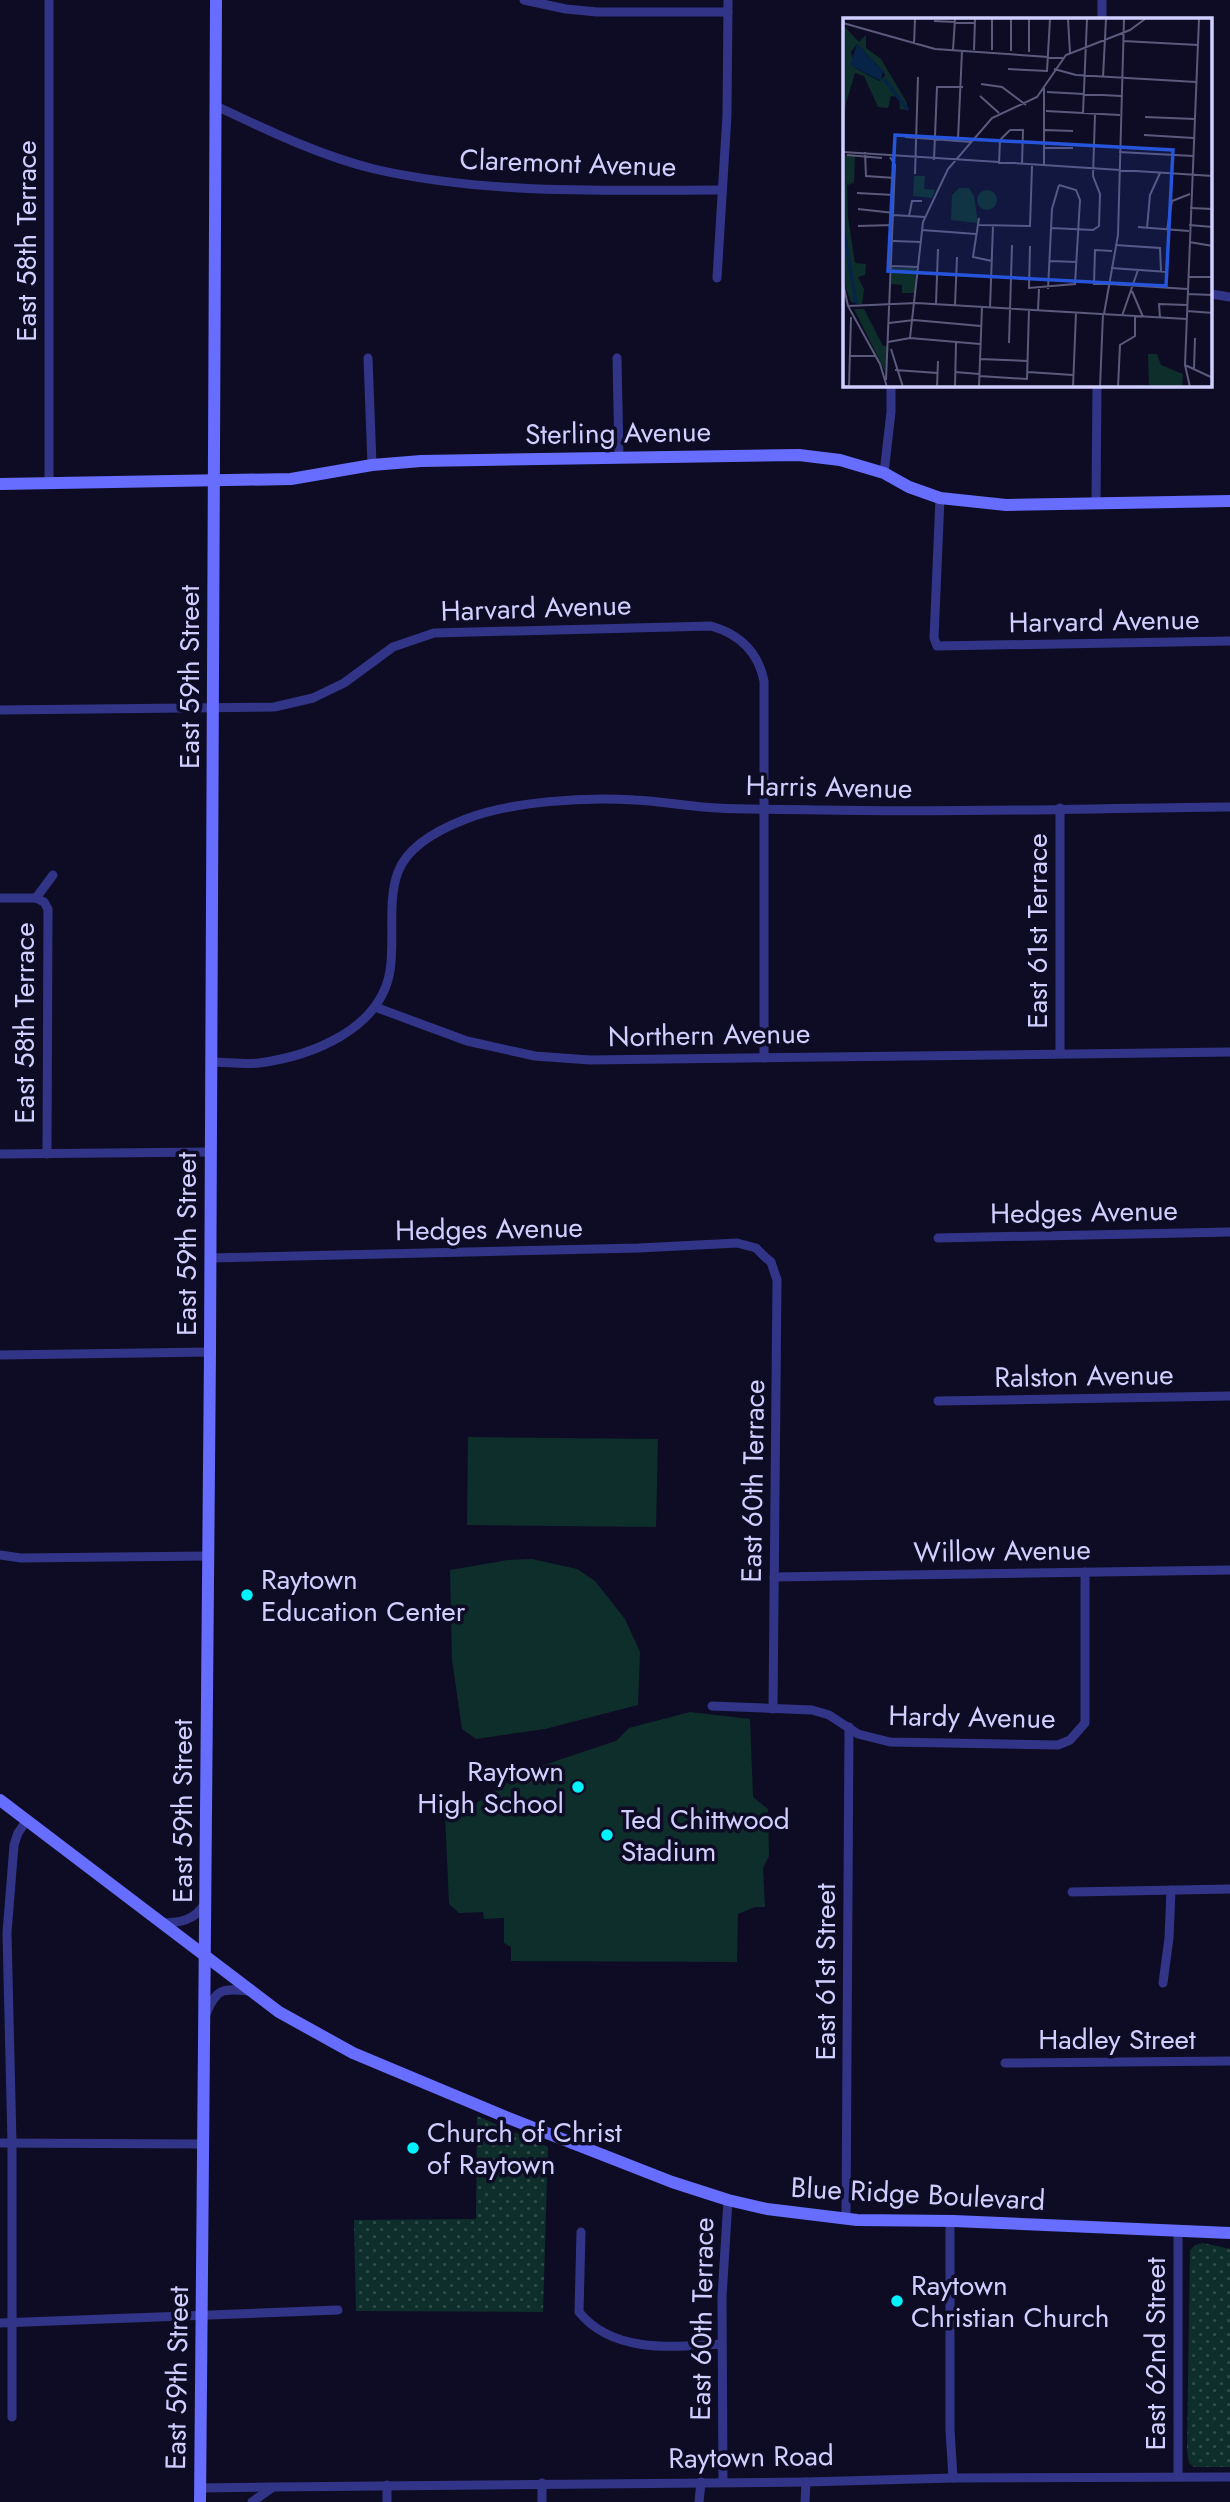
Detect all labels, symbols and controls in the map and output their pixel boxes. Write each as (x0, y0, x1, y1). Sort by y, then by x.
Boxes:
inset map (843, 18, 1212, 387)
street label: Claremont Avenue (459, 139, 677, 187)
street label: East 58th Terrace (6, 140, 47, 342)
street label: Sterling Avenue (525, 411, 711, 455)
street label: Harvard Avenue (440, 584, 632, 632)
street label: East 59th Street (169, 585, 210, 769)
street label: Harvard Avenue (1008, 599, 1200, 643)
street label: Harris Avenue (745, 765, 913, 809)
street label: East 61st Terrace (1017, 833, 1058, 1029)
street label: East 58th Terrace (4, 922, 45, 1124)
street label: Northern Avenue (607, 1013, 811, 1057)
street label: East 59th Street (166, 1152, 207, 1336)
street label: Hedges Avenue (990, 1190, 1178, 1234)
street label: Hedges Avenue (395, 1207, 583, 1251)
street label: Ralston Avenue (994, 1354, 1174, 1398)
street label: East 60th Terrace (731, 1379, 775, 1583)
street label: Willow Avenue (913, 1529, 1091, 1573)
place label: Raytown Education Center (261, 1559, 466, 1632)
marker: Raytown Education Center (239, 1587, 255, 1603)
street label: Hardy Avenue (888, 1695, 1056, 1739)
street label: East 59th Street (162, 1719, 203, 1903)
place label: Raytown High School (417, 1751, 564, 1824)
marker: Raytown High School (570, 1779, 586, 1795)
place label: Ted Chittwood Stadium (621, 1799, 790, 1872)
marker: Ted Chittwood Stadium (599, 1827, 615, 1843)
street label: East 61st Street (805, 1883, 846, 2061)
street label: Hadley Street (1038, 2019, 1196, 2060)
place label: Church of Christ of Raytown (427, 2112, 622, 2185)
marker: Church of Christ of Raytown (405, 2140, 421, 2156)
street label: Blue Ridge Boulevard (790, 2167, 1046, 2221)
street label: East 60th Terrace (680, 2217, 724, 2421)
street label: East 62nd Street (1135, 2257, 1176, 2451)
place label: Raytown Christian Church (911, 2265, 1109, 2338)
street label: East 59th Street (155, 2285, 199, 2470)
marker: Raytown Christian Church (889, 2293, 905, 2309)
street label: Raytown Road (668, 2435, 834, 2479)

